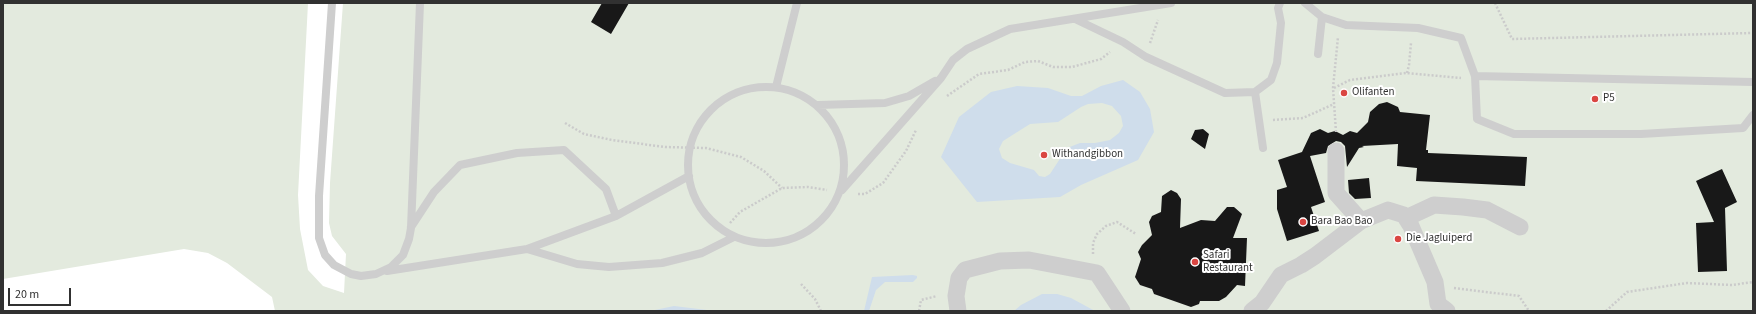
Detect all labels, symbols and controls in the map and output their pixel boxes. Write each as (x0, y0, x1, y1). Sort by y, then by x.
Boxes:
place label: Olifanten (1352, 86, 1394, 100)
marker: Olifanten (1339, 88, 1349, 98)
place label: P5 (1603, 92, 1615, 106)
marker: P5 (1590, 94, 1600, 104)
place label: Withandgibbon (1052, 148, 1123, 162)
marker: Withandgibbon (1039, 150, 1049, 160)
place label: Bara Bao Bao (1311, 215, 1372, 229)
marker: Bara Bao Bao (1298, 217, 1308, 227)
place label: Die Jagluiperd (1406, 232, 1472, 246)
marker: Die Jagluiperd (1393, 234, 1403, 244)
place label: Safari Restaurant (1203, 249, 1253, 275)
marker: Safari Restaurant (1190, 257, 1200, 267)
scale bar (10, 280, 73, 306)
text: 20 m (15, 286, 39, 303)

